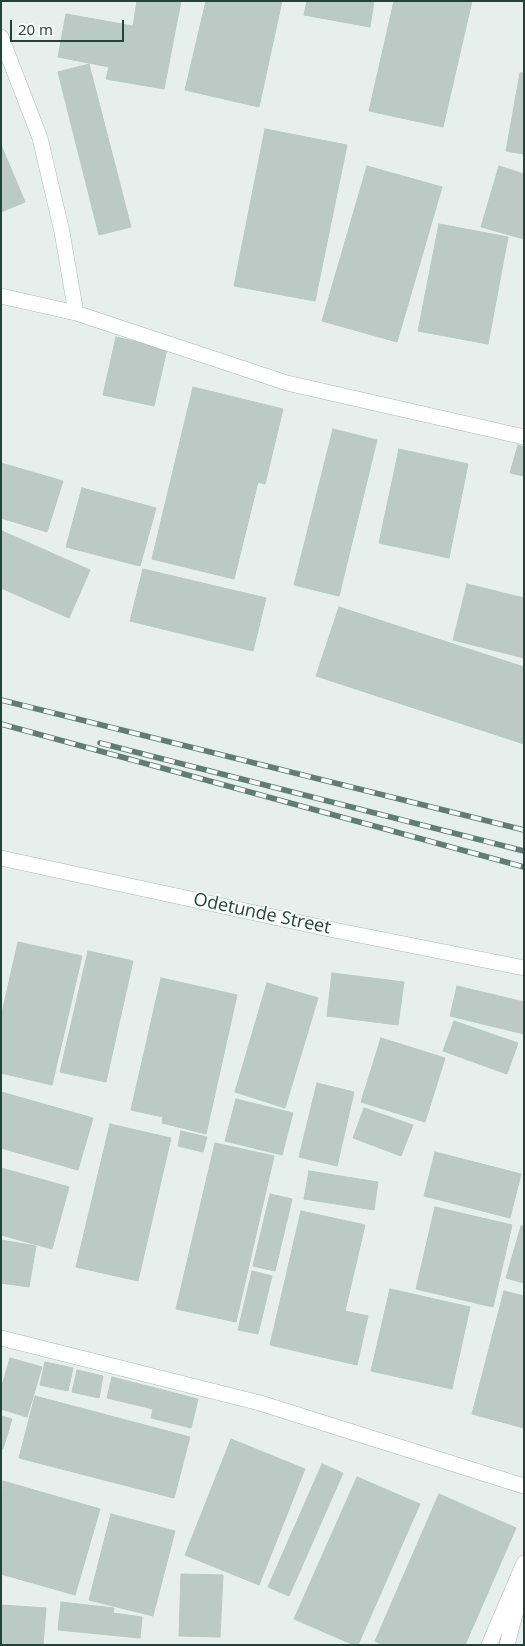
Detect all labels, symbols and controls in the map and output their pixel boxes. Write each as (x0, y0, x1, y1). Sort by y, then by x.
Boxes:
scale bar (12, 10, 126, 42)
text: 20 m (18, 19, 53, 39)
street label: Odetunde Street (191, 889, 333, 939)

